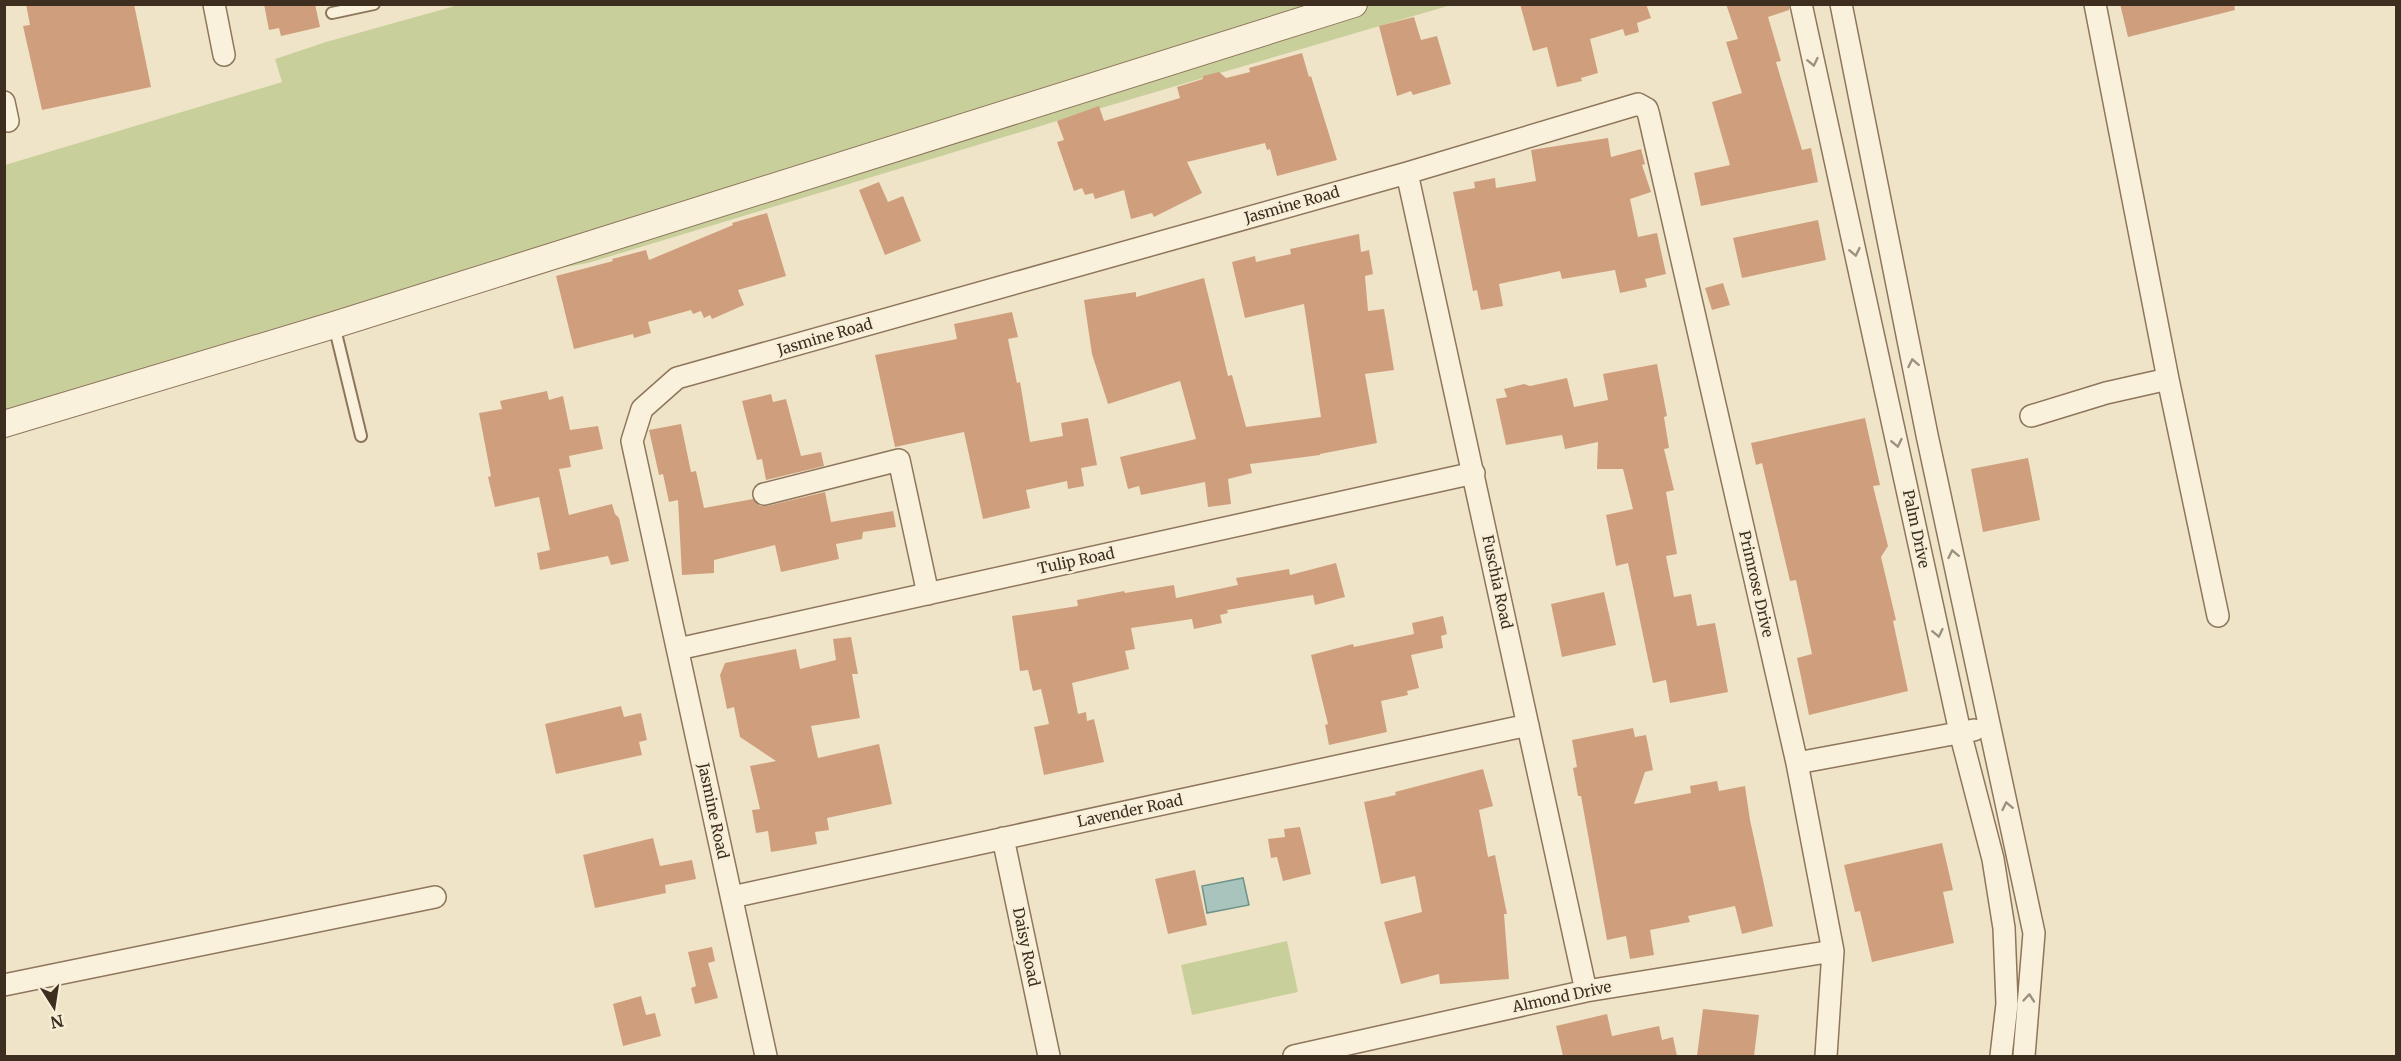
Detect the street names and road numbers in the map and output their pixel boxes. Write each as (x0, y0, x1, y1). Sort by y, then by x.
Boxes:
street label: Jasmine Road (1241, 182, 1342, 227)
street label: Jasmine Road (774, 314, 875, 359)
street label: Palm Drive (1899, 488, 1934, 570)
street label: Primrose Drive (1735, 529, 1778, 639)
street label: Fuschia Road (1478, 533, 1517, 631)
street label: Tulip Road (1036, 543, 1116, 578)
street label: Jasmine Road (694, 760, 733, 861)
street label: Lavender Road (1075, 790, 1184, 831)
street label: Daisy Road (1009, 906, 1044, 988)
street label: Almond Drive (1510, 977, 1613, 1016)

